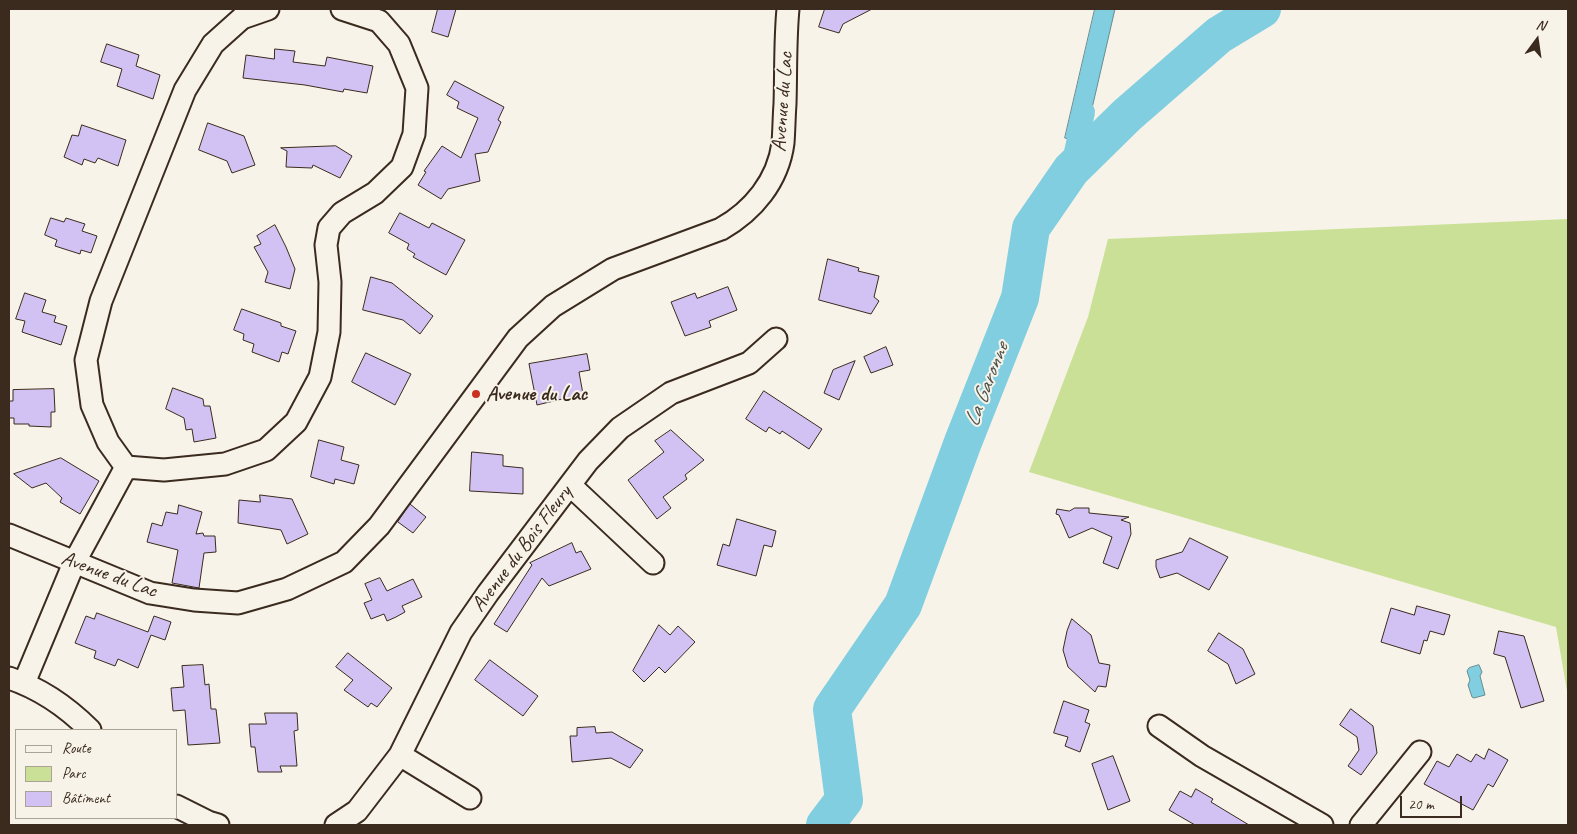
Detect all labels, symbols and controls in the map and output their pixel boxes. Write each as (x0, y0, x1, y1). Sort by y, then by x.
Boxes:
north arrow (1512, 15, 1562, 65)
text: N (1534, 16, 1547, 34)
street label: Avenue du Lac (767, 51, 799, 153)
water label: La Garonne (959, 340, 1015, 430)
place label: Avenue du Lac (486, 381, 587, 407)
marker: Avenue du Lac (470, 388, 482, 400)
street label: Avenue du Bois Fleury (466, 481, 578, 617)
street label: Avenue du Lac (58, 546, 160, 604)
legend (15, 729, 178, 819)
text: Route (62, 739, 91, 758)
text: Parc (62, 764, 86, 783)
scale bar (1402, 786, 1464, 818)
text: Bâtiment (62, 789, 110, 808)
text: 20 m (1408, 795, 1434, 814)

